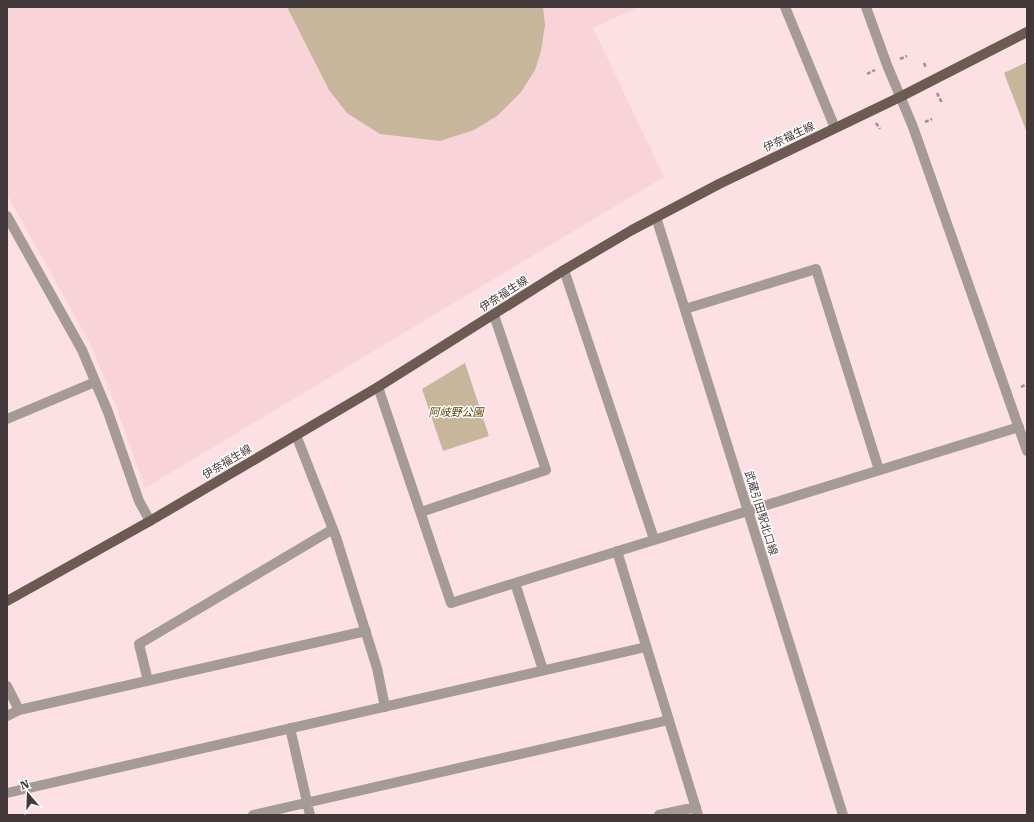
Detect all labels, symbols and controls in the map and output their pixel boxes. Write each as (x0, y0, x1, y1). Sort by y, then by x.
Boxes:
street label: 伊奈福生線 (761, 119, 817, 155)
street label: 伊奈福生線 (477, 274, 531, 314)
park label: 阿岐野公園 (429, 406, 485, 419)
street label: 伊奈福生線 (200, 442, 254, 482)
street label: 武蔵引田駅北口線 (742, 469, 780, 557)
north arrow (8, 774, 48, 814)
text: N (19, 777, 32, 793)

